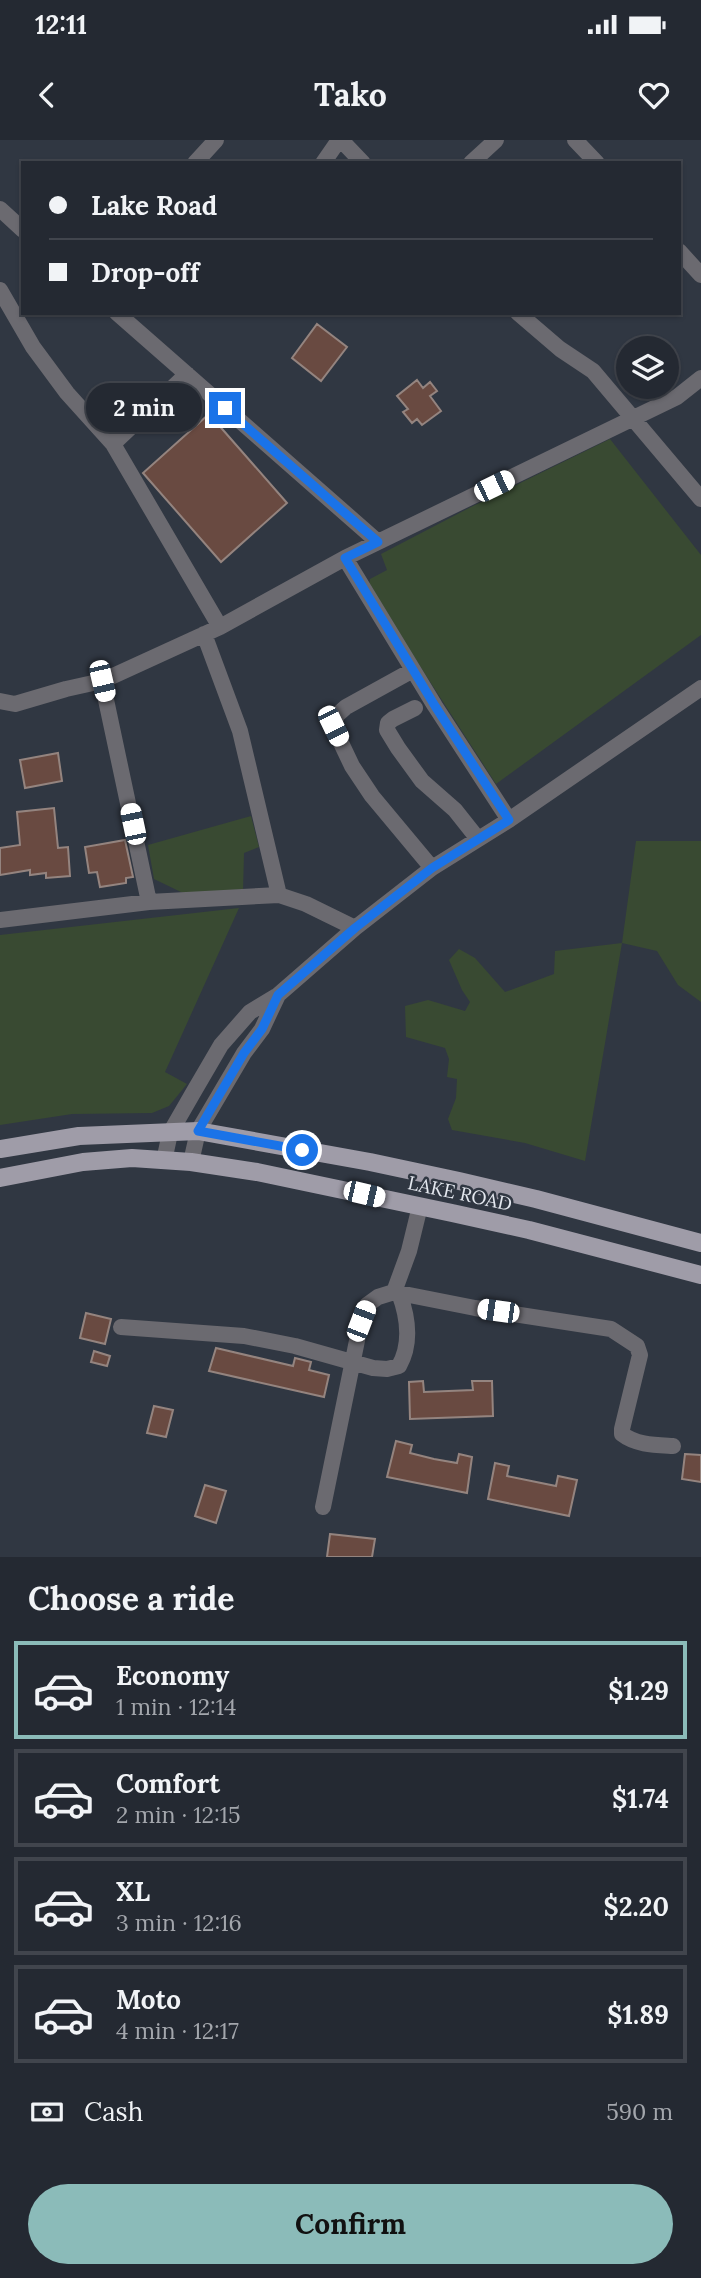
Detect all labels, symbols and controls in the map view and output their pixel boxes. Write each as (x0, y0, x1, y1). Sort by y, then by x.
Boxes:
text: 12:11 (35, 8, 87, 41)
text: Tako (314, 74, 387, 115)
icon: back (28, 76, 66, 114)
icon: heart (635, 76, 673, 114)
text: Lake Road (91, 189, 217, 222)
text: Drop-off (91, 256, 199, 289)
map controls (616, 336, 679, 399)
button: layers (616, 336, 679, 399)
callout: 2 min (85, 384, 201, 432)
route end (209, 392, 241, 424)
text: 2 min (113, 393, 175, 422)
car (471, 467, 518, 505)
car (88, 658, 117, 704)
car (315, 703, 352, 749)
car (119, 801, 148, 847)
route start (286, 1134, 318, 1166)
street label: LAKE ROAD (406, 1170, 514, 1216)
car (342, 1179, 387, 1209)
car (344, 1298, 379, 1344)
car (476, 1298, 521, 1324)
text: Choose a ride (28, 1578, 235, 1619)
icon: car (32, 1659, 95, 1722)
text: Economy (116, 1659, 229, 1692)
text: $1.29 (608, 1674, 669, 1707)
text: 1 min · 12:14 (116, 1692, 237, 1721)
icon: car (32, 1767, 95, 1830)
text: Comfort (116, 1767, 220, 1800)
text: $1.74 (612, 1782, 669, 1815)
text: 2 min · 12:15 (116, 1800, 241, 1829)
icon: car (32, 1875, 95, 1938)
text: XL (116, 1875, 150, 1908)
text: $2.20 (603, 1890, 669, 1923)
text: 3 min · 12:16 (116, 1908, 242, 1937)
icon: car (32, 1983, 95, 2046)
text: Moto (116, 1983, 181, 2016)
text: $1.89 (607, 1998, 669, 2031)
text: 4 min · 12:17 (116, 2016, 239, 2045)
icon: cash (28, 2093, 66, 2131)
text: Cash (84, 2095, 143, 2128)
text: 590 m (606, 2097, 673, 2126)
button: Confirm (28, 2184, 673, 2264)

